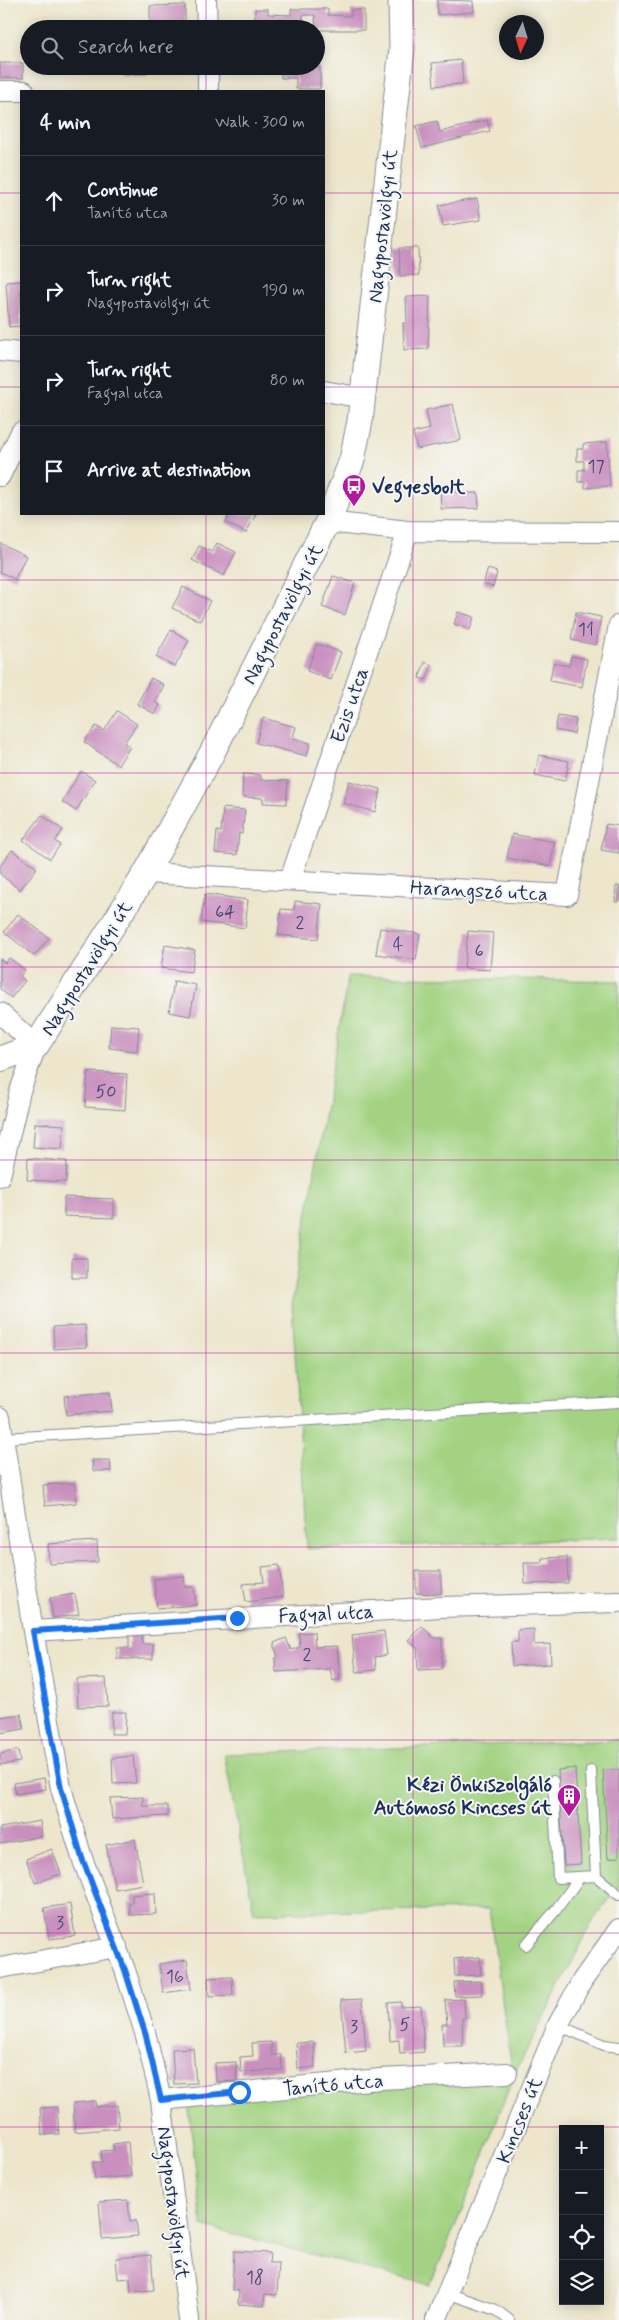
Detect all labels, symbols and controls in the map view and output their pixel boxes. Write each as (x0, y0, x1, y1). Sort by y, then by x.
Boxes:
north arrow (499, 15, 544, 60)
search box (20, 20, 325, 75)
icon: search (38, 34, 66, 62)
text: Search here (78, 35, 174, 60)
text: 4 min (40, 109, 91, 137)
text: Walk · 300 m (215, 112, 305, 133)
street label: Nagypostavölgyi út (362, 148, 407, 304)
text: Continue (87, 178, 158, 203)
icon: ahead (40, 187, 68, 215)
text: 30 m (272, 190, 305, 211)
text: Tanító utca (87, 203, 168, 224)
text: Turn right (87, 268, 171, 293)
icon: right (40, 277, 68, 305)
text: 190 m (262, 280, 305, 301)
text: Nagypostavölgyi út (87, 293, 210, 314)
text: Turn right (87, 358, 171, 383)
icon: right (40, 367, 68, 395)
text: 80 m (270, 370, 305, 391)
text: Fagyal utca (87, 383, 163, 404)
house number: 17 (587, 455, 605, 479)
icon: arrive (40, 457, 68, 485)
text: Arrive at destination (87, 458, 251, 483)
bus stop icon: Vegyesbolt (341, 473, 367, 507)
place label: Vegyesbolt (372, 474, 467, 503)
street label: Nagypostavölgyi út (236, 540, 332, 690)
house number: 11 (578, 618, 594, 642)
street label: Ezis utca (325, 664, 376, 747)
street label: Harangszó utca (409, 874, 548, 909)
street label: Nagypostavölgyi út (35, 896, 141, 1042)
house number: 64 (215, 900, 235, 924)
house number: 2 (296, 911, 305, 935)
house number: 4 (393, 933, 403, 957)
house number: 6 (474, 939, 484, 963)
house number: 50 (95, 1080, 117, 1104)
street label: Fagyal utca (278, 1599, 375, 1632)
route end (226, 1607, 249, 1630)
house number: 2 (303, 1643, 312, 1667)
place label: Kézi Önkiszolgáló Autómosó Kincses út (374, 1772, 553, 1822)
building icon: Kézi Önkiszolgáló Autómosó Kincses út (556, 1783, 582, 1817)
house number: 3 (56, 1911, 64, 1935)
house number: 16 (166, 1965, 184, 1989)
house number: 5 (400, 2013, 411, 2037)
house number: 3 (350, 2015, 358, 2039)
street label: Tanító utca (282, 2068, 385, 2103)
street label: Kincses út (491, 2073, 550, 2168)
route start (228, 2081, 251, 2104)
street label: Nagypostavölgyi út (148, 2125, 195, 2282)
map controls (559, 2125, 604, 2305)
button: + (559, 2125, 604, 2170)
button: − (559, 2170, 604, 2215)
button: locate (559, 2215, 604, 2260)
button: layers (559, 2260, 604, 2305)
house number: 18 (246, 2266, 264, 2290)

